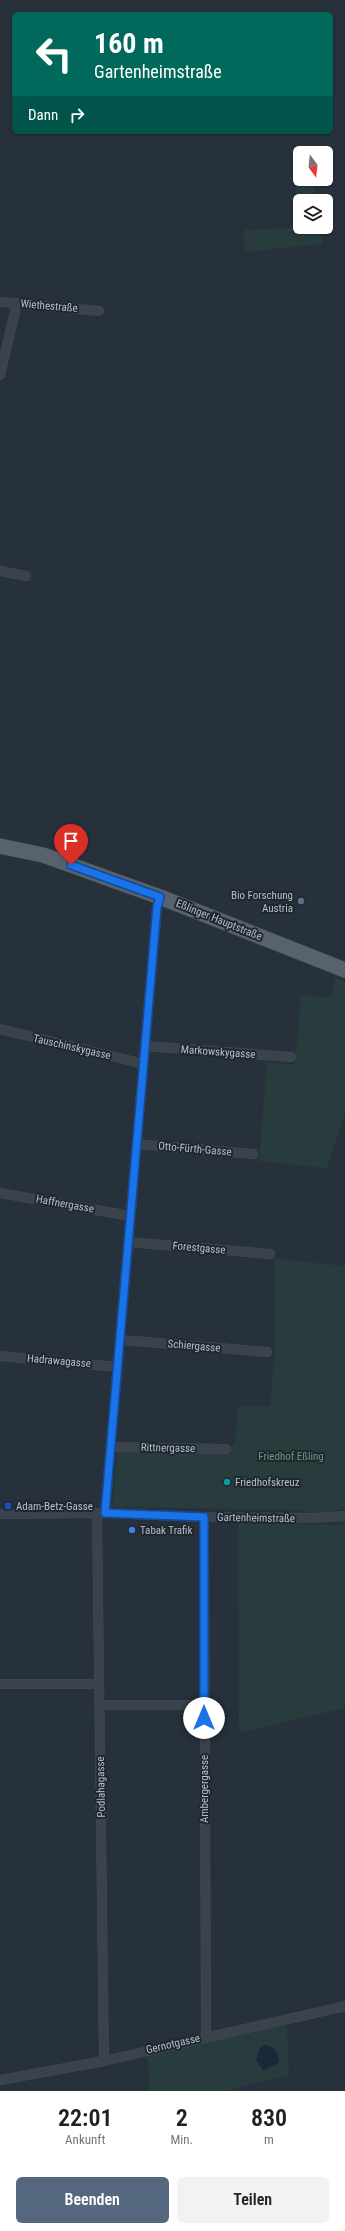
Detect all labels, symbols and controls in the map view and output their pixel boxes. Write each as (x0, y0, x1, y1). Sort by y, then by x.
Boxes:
text: 160 m (94, 27, 164, 60)
icon: left (28, 28, 80, 80)
text: Gartenheimstraße (94, 61, 222, 82)
icon: right (66, 104, 88, 126)
text: Dann (28, 106, 58, 124)
north arrow (293, 146, 333, 186)
map controls (293, 146, 333, 234)
button: layers (293, 194, 333, 234)
street label: Wiethestraße (20, 297, 78, 315)
pin (54, 824, 88, 865)
icon: arrive (60, 830, 82, 852)
place label: Bio Forschung Austria (231, 889, 293, 915)
marker: Bio Forschung Austria (296, 896, 306, 906)
street label: Eßlinger Hauptstraße (174, 897, 264, 943)
street label: Tauschinskygasse (32, 1032, 112, 1062)
street label: Markowskygasse (180, 1043, 256, 1061)
street label: Otto-Fürth-Gasse (158, 1139, 232, 1159)
street label: Haffnergasse (35, 1193, 95, 1215)
street label: Forestgasse (172, 1239, 226, 1257)
street label: Schiergasse (167, 1337, 221, 1355)
street label: Hadrawagasse (26, 1352, 92, 1370)
street label: Rittnergasse (141, 1441, 195, 1455)
park label: Friedhof Eßling (258, 1450, 324, 1463)
place label: Friedhofskreuz (235, 1476, 300, 1489)
marker: Friedhofskreuz (222, 1477, 232, 1487)
place label: Adam-Betz-Gasse (16, 1500, 93, 1513)
marker: Adam-Betz-Gasse (3, 1501, 13, 1511)
street label: Gartenheimstraße (217, 1511, 295, 1525)
place label: Tabak Trafik (140, 1524, 192, 1537)
marker: Tabak Trafik (127, 1525, 137, 1535)
position arrow (183, 1697, 225, 1739)
street label: Ambergergasse (198, 1755, 211, 1823)
street label: Podlahagasse (94, 1756, 108, 1818)
street label: Gernotgasse (145, 2031, 201, 2057)
text: 22:01 (58, 2104, 113, 2132)
text: 2 (176, 2104, 188, 2132)
text: 830 (251, 2104, 287, 2132)
text: Ankunft (65, 2132, 105, 2147)
text: Min. (170, 2132, 193, 2147)
text: m (264, 2132, 274, 2147)
button: Beenden (16, 2177, 169, 2223)
button: Teilen (177, 2177, 329, 2223)

